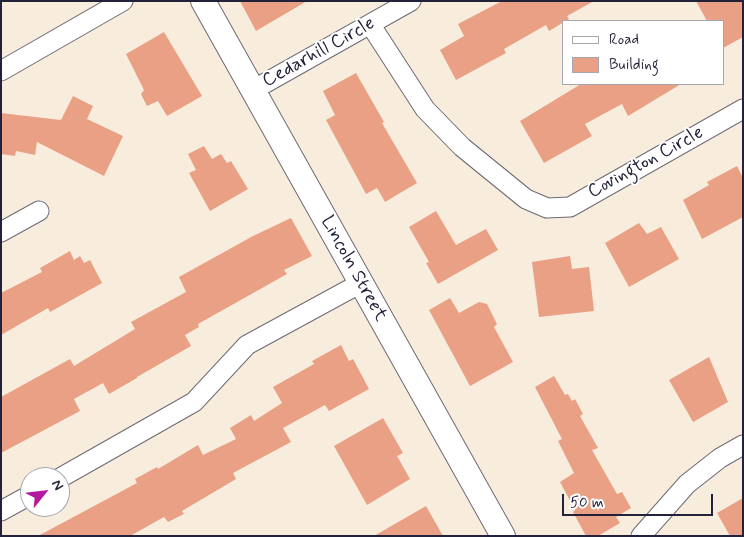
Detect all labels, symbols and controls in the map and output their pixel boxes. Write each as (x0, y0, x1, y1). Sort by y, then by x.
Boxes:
street label: Cedarhill Circle (259, 13, 379, 93)
legend (562, 20, 724, 85)
text: Road (609, 30, 639, 50)
text: Building (609, 55, 659, 75)
street label: Covington Circle (584, 122, 708, 204)
street label: Lincoln Street (315, 212, 391, 326)
north arrow (20, 467, 70, 517)
text: N (47, 477, 67, 494)
scale bar (564, 484, 715, 516)
text: 50 m (570, 493, 604, 513)

